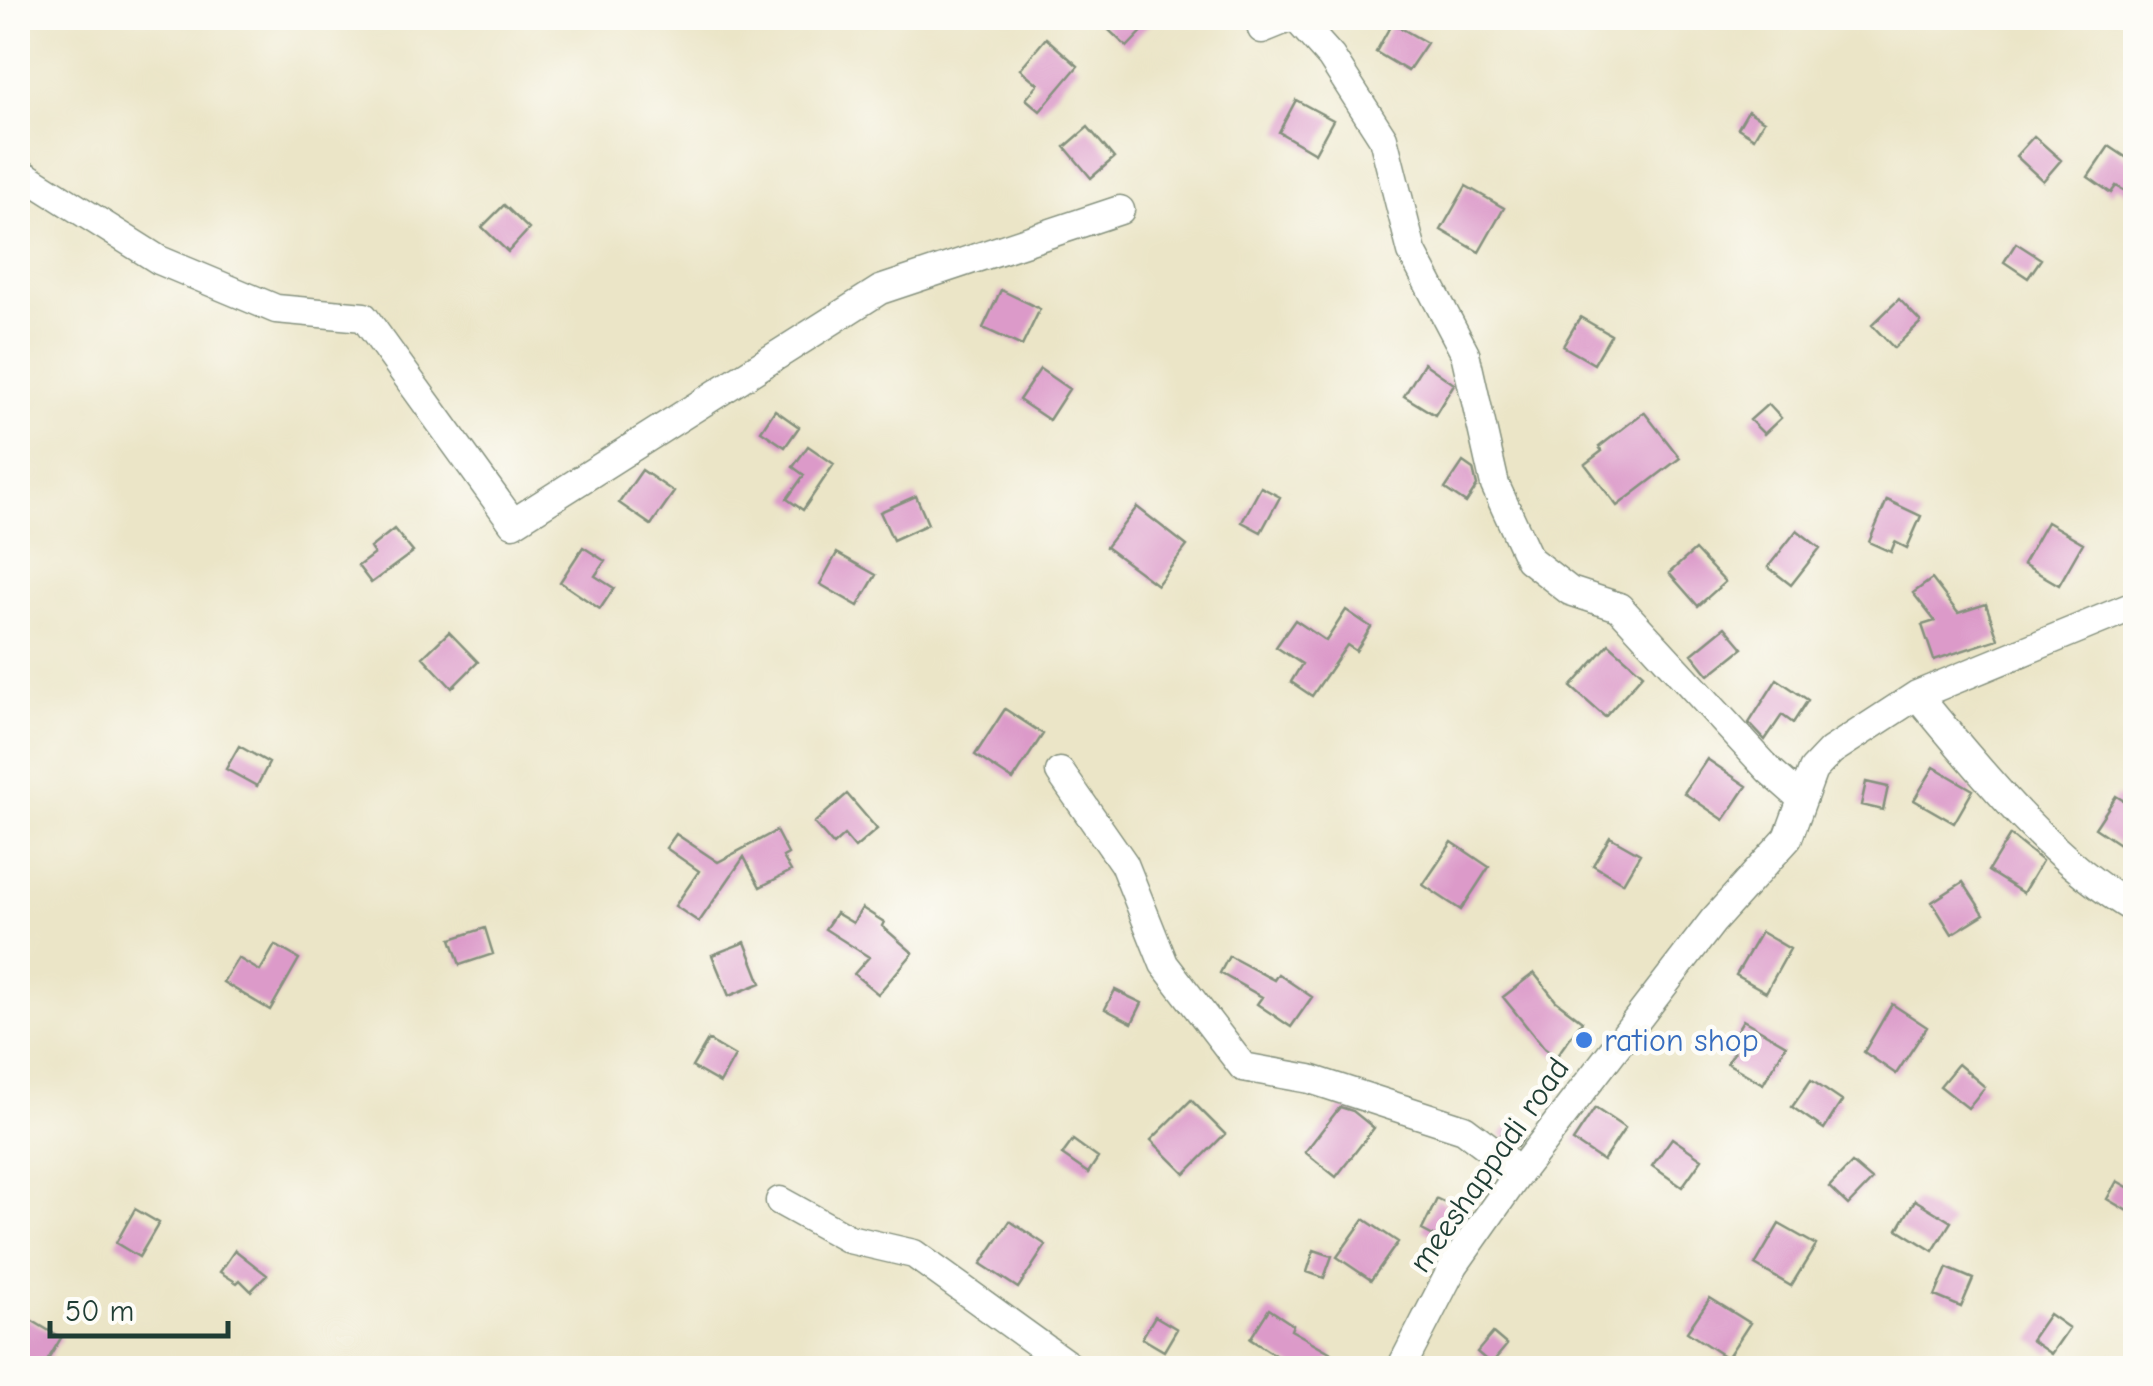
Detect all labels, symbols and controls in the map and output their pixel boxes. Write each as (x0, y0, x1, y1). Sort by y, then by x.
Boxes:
place label: ration shop (1604, 1022, 1759, 1059)
marker: ration shop (1573, 1029, 1595, 1051)
street label: meeshappadi road (1401, 1051, 1577, 1279)
scale bar (50, 1276, 228, 1338)
text: 50 m (65, 1294, 134, 1329)

